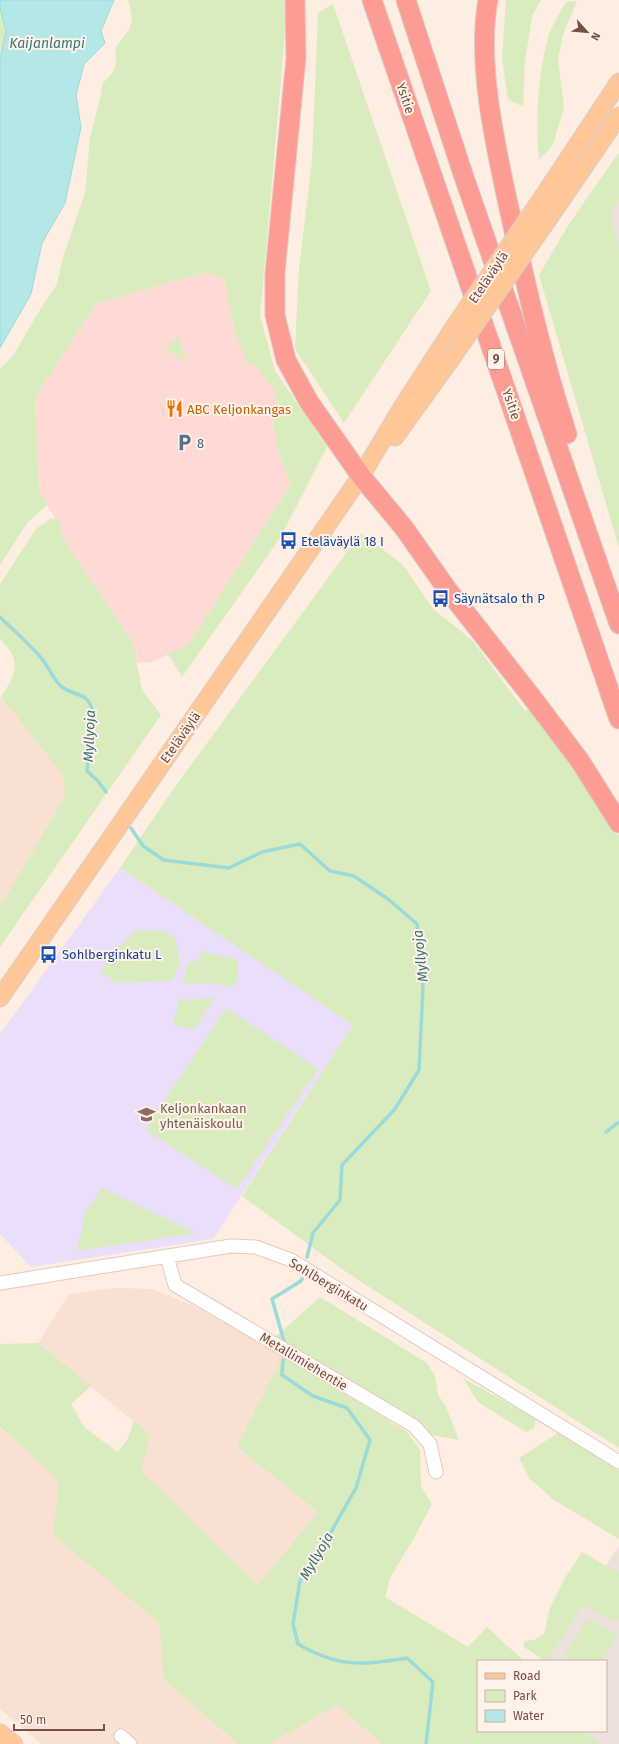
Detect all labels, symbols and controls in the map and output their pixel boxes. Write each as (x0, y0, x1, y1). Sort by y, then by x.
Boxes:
north arrow (567, 12, 607, 52)
text: N (588, 30, 603, 43)
water label: Kaijanlampi (9, 35, 85, 52)
street label: Ysitie (393, 81, 418, 116)
street label: Eteläväylä (466, 249, 511, 306)
road number: 9 (488, 349, 504, 369)
street label: Ysitie (499, 387, 524, 422)
restaurant icon: ABC Keljonkangas (164, 399, 184, 419)
place label: ABC Keljonkangas (187, 402, 291, 417)
parking icon: 8 (174, 433, 194, 453)
place label: 8 (197, 436, 204, 451)
bus stop icon: Eteläväylä 18 I (278, 531, 298, 551)
place label: Eteläväylä 18 I (301, 534, 384, 549)
bus stop icon: Säynätsalo th P (431, 588, 451, 608)
place label: Säynätsalo th P (454, 591, 545, 606)
street label: Eteläväylä (157, 709, 204, 766)
water label: Myllyoja (80, 710, 99, 762)
water label: Myllyoja (409, 929, 432, 983)
bus stop icon: Sohlberginkatu L (39, 944, 59, 964)
place label: Sohlberginkatu L (62, 947, 162, 962)
place label: Keljonkankaan yhtenäiskoulu (160, 1101, 247, 1131)
school or university icon: Keljonkankaan yhtenäiskoulu (137, 1105, 157, 1125)
street label: Sohlberginkatu (286, 1255, 371, 1314)
street label: Metallimiehentie (257, 1329, 350, 1394)
water label: Myllyoja (296, 1529, 337, 1583)
legend (477, 1660, 607, 1732)
text: Road (513, 1669, 541, 1683)
text: Park (513, 1689, 537, 1703)
scale bar (14, 1706, 104, 1732)
text: Water (513, 1709, 545, 1723)
text: 50 m (20, 1713, 46, 1727)

